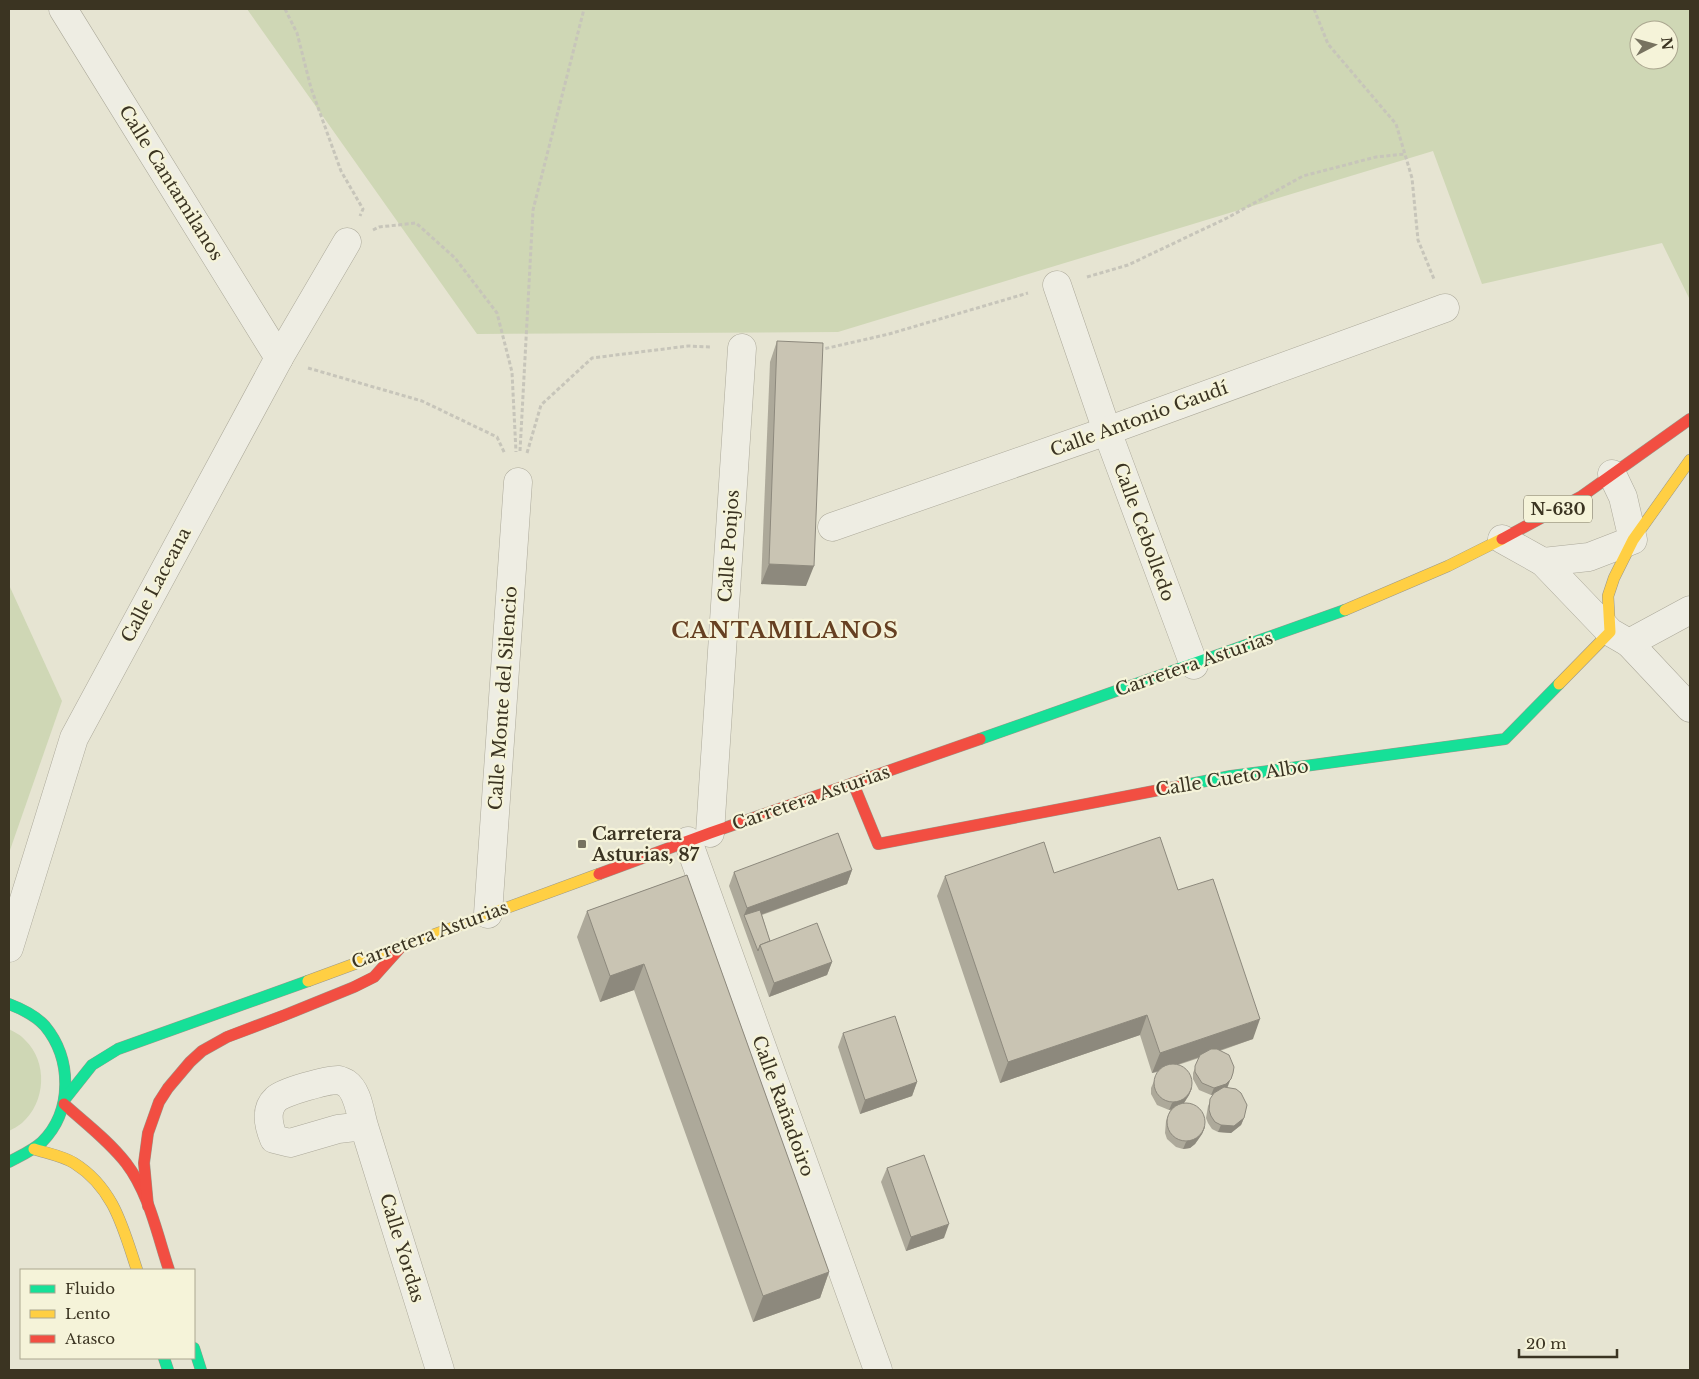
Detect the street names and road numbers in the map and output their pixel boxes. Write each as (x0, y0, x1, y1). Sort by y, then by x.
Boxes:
street label: Calle Cantamilanos (114, 101, 228, 265)
street label: Calle Antonio Gaudí (1047, 376, 1232, 461)
street label: Calle Cebolledo (1109, 460, 1179, 604)
street label: Calle Ponjos (714, 489, 744, 603)
road number: N-630 (1524, 496, 1592, 522)
street label: Calle Laceana (116, 524, 196, 646)
street label: Calle Monte del Silencio (484, 585, 522, 811)
street label: Carretera Asturias (1112, 627, 1276, 701)
street label: Calle Cueto Albo (1154, 755, 1310, 801)
street label: Carretera Asturias (729, 761, 893, 835)
street label: Carretera Asturias (349, 896, 511, 974)
street label: Calle Rañadoiro (747, 1033, 819, 1179)
street label: Calle Yordas (375, 1191, 429, 1305)

